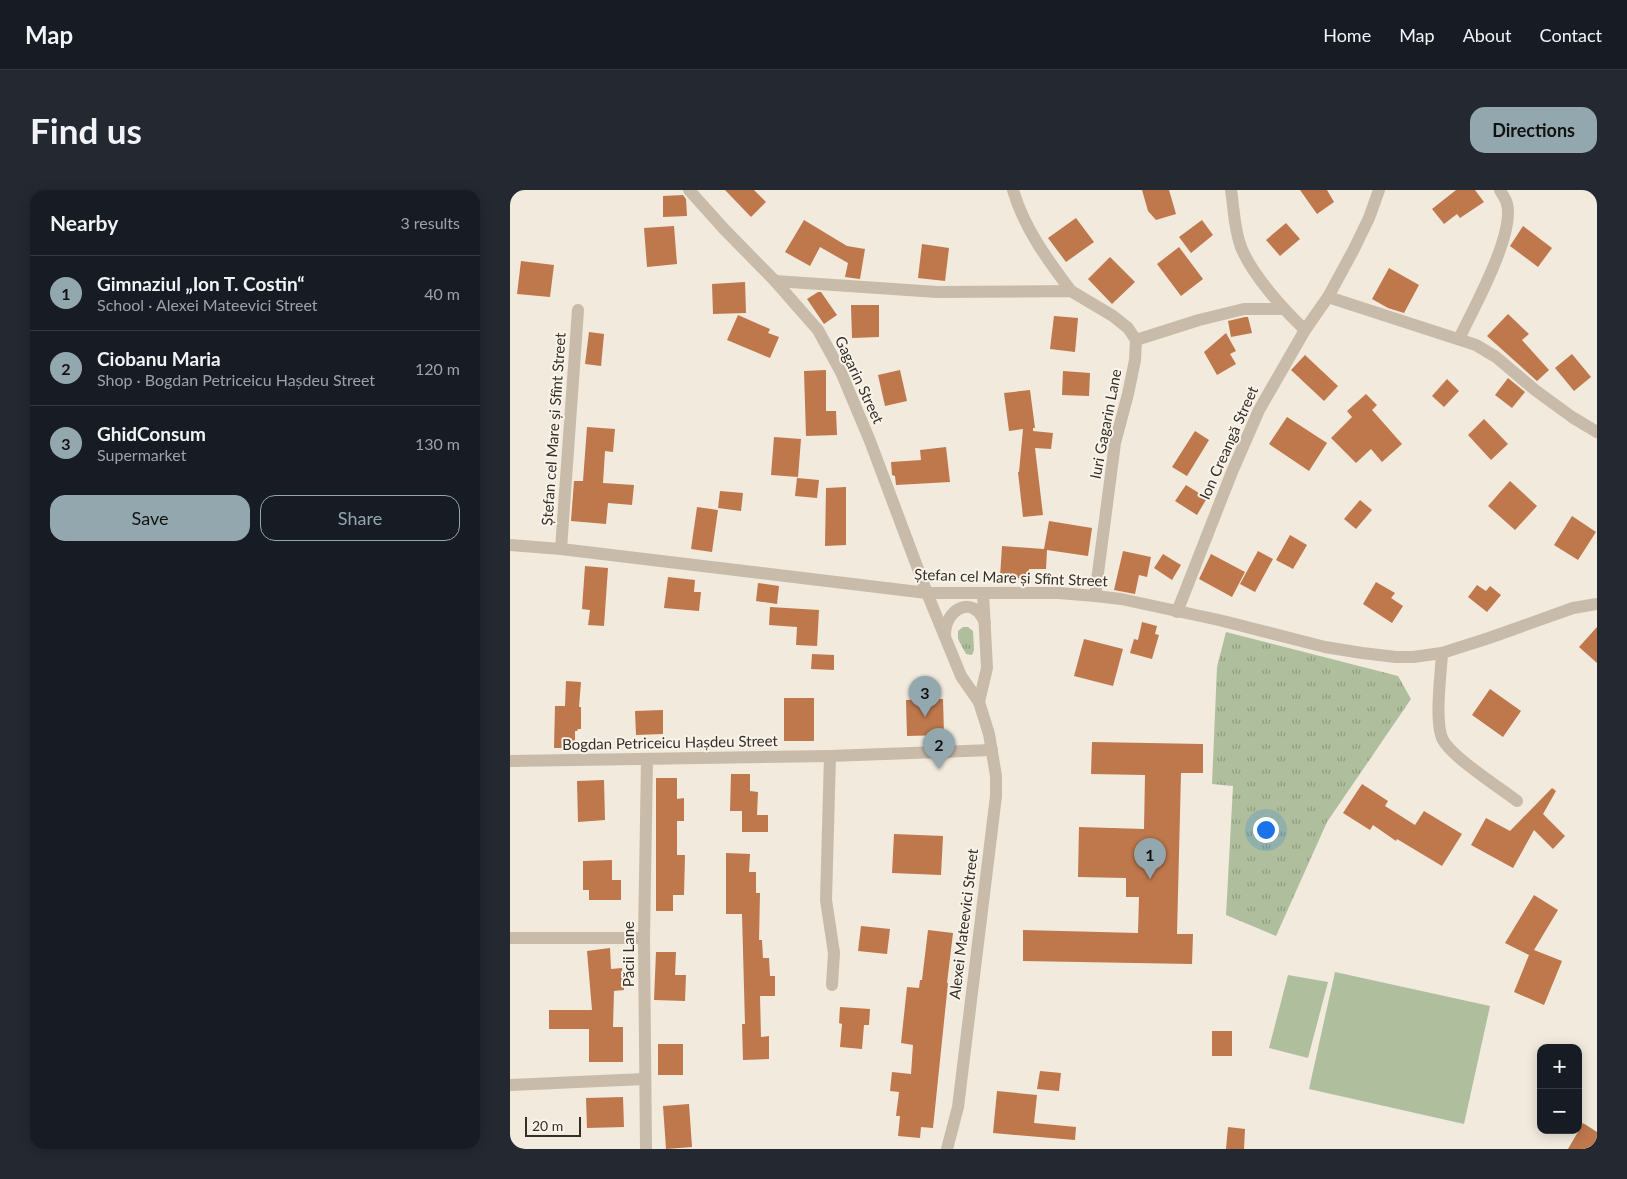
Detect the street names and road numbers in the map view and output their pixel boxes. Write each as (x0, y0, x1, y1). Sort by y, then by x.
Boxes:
street label: Ștefan cel Mare și Sfînt Street (537, 331, 569, 526)
street label: Gagarin Street (832, 333, 888, 427)
street label: Iuri Gagarin Lane (1086, 367, 1125, 480)
street label: Ion Creangă Street (1195, 383, 1261, 502)
street label: Ștefan cel Mare și Sfînt Street (914, 565, 1109, 589)
street label: Bogdan Petriceicu Hașdeu Street (562, 731, 779, 753)
street label: Alexei Mateevici Street (945, 847, 981, 1000)
street label: Păcii Lane (619, 921, 637, 987)

